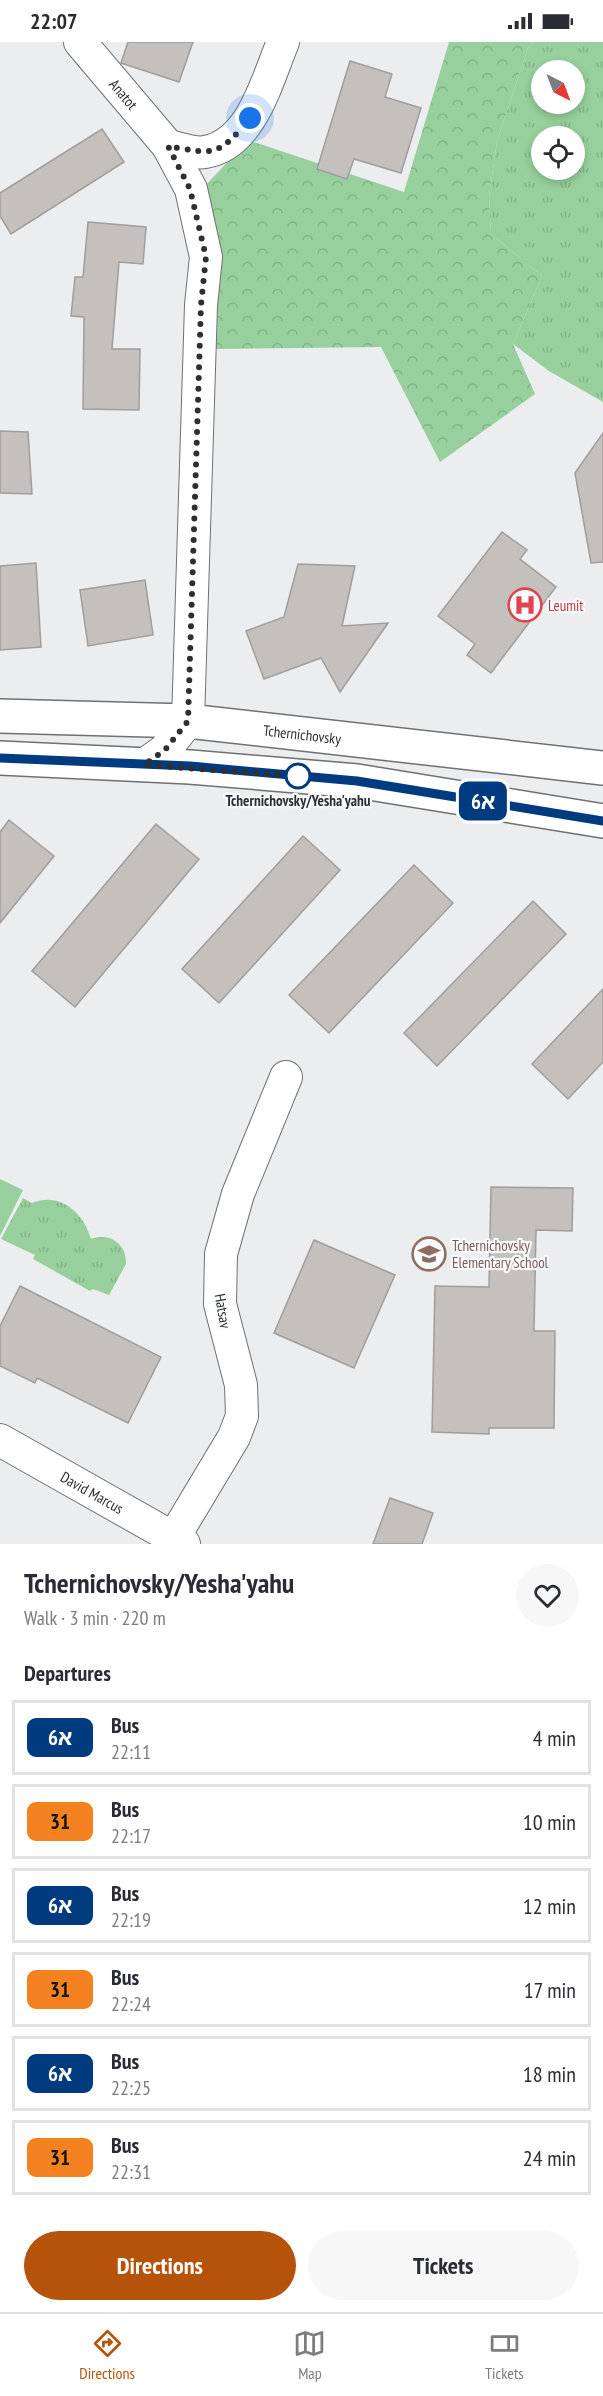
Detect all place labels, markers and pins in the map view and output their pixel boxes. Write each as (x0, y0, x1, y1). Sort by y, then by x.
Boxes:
hospital icon: Leumit (507, 587, 543, 623)
place label: Leumit (548, 596, 583, 615)
marker: Tchernichovsky/Yesha'yahu (285, 763, 311, 789)
place label: Tchernichovsky/Yesha'yahu (226, 791, 371, 810)
school or university icon: Tchernichovsky Elementary School (411, 1236, 447, 1272)
place label: Tchernichovsky Elementary School (452, 1236, 549, 1272)

